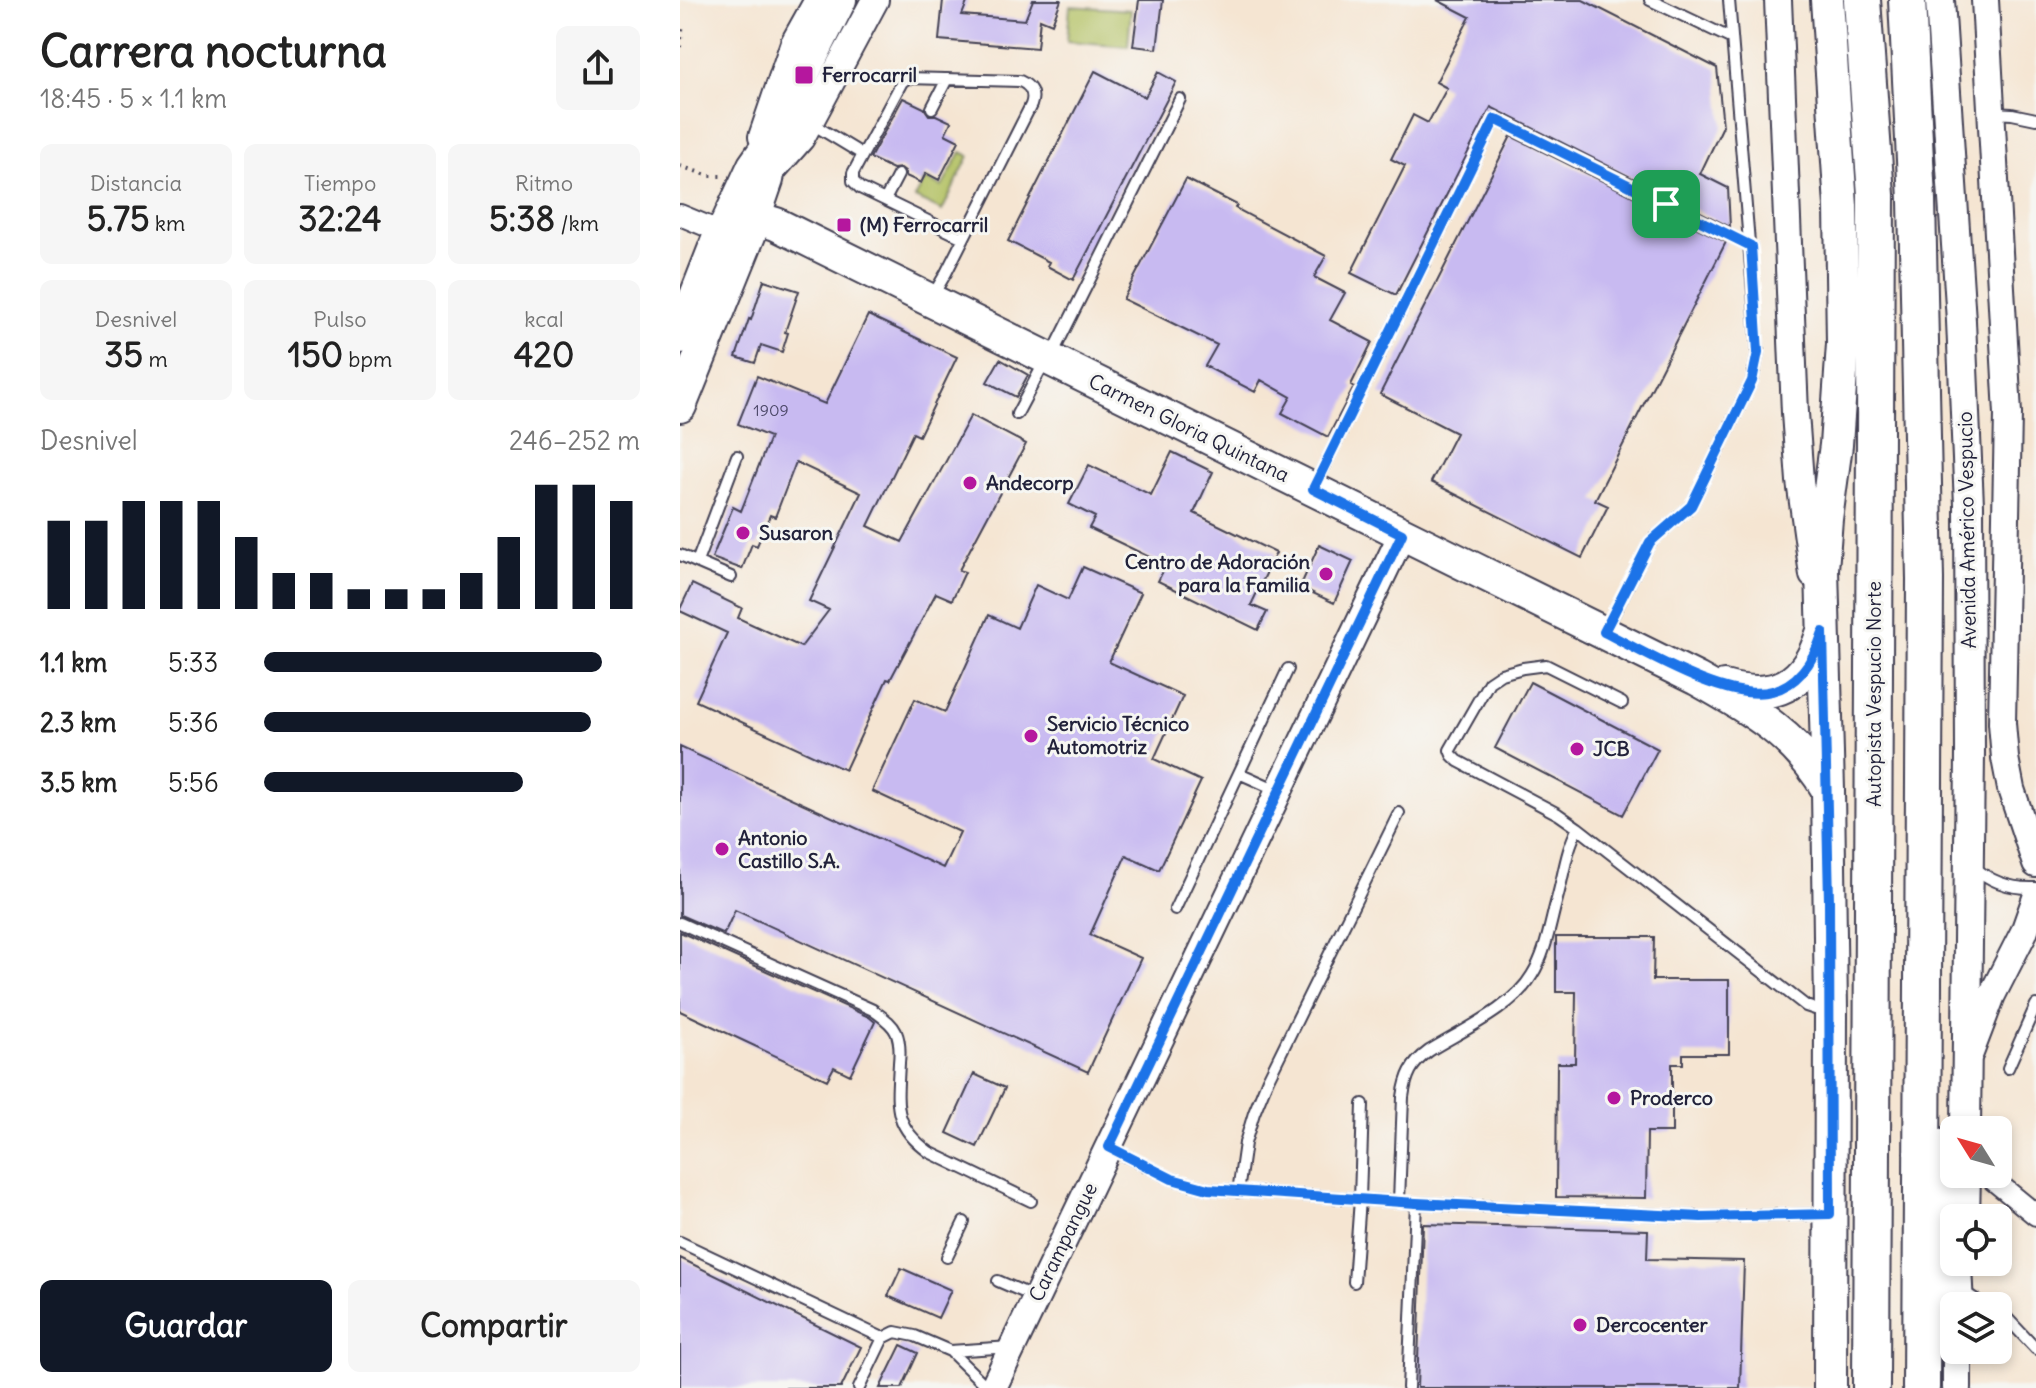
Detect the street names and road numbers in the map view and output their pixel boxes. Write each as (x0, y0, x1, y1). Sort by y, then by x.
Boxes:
street label: Carmen Gloria Quintana (1085, 368, 1294, 487)
street label: Avenida Américo Vespucio (1952, 411, 1981, 649)
street label: Autopista Vespucio Norte (1861, 581, 1886, 807)
street label: Carampangue (1023, 1178, 1102, 1305)

